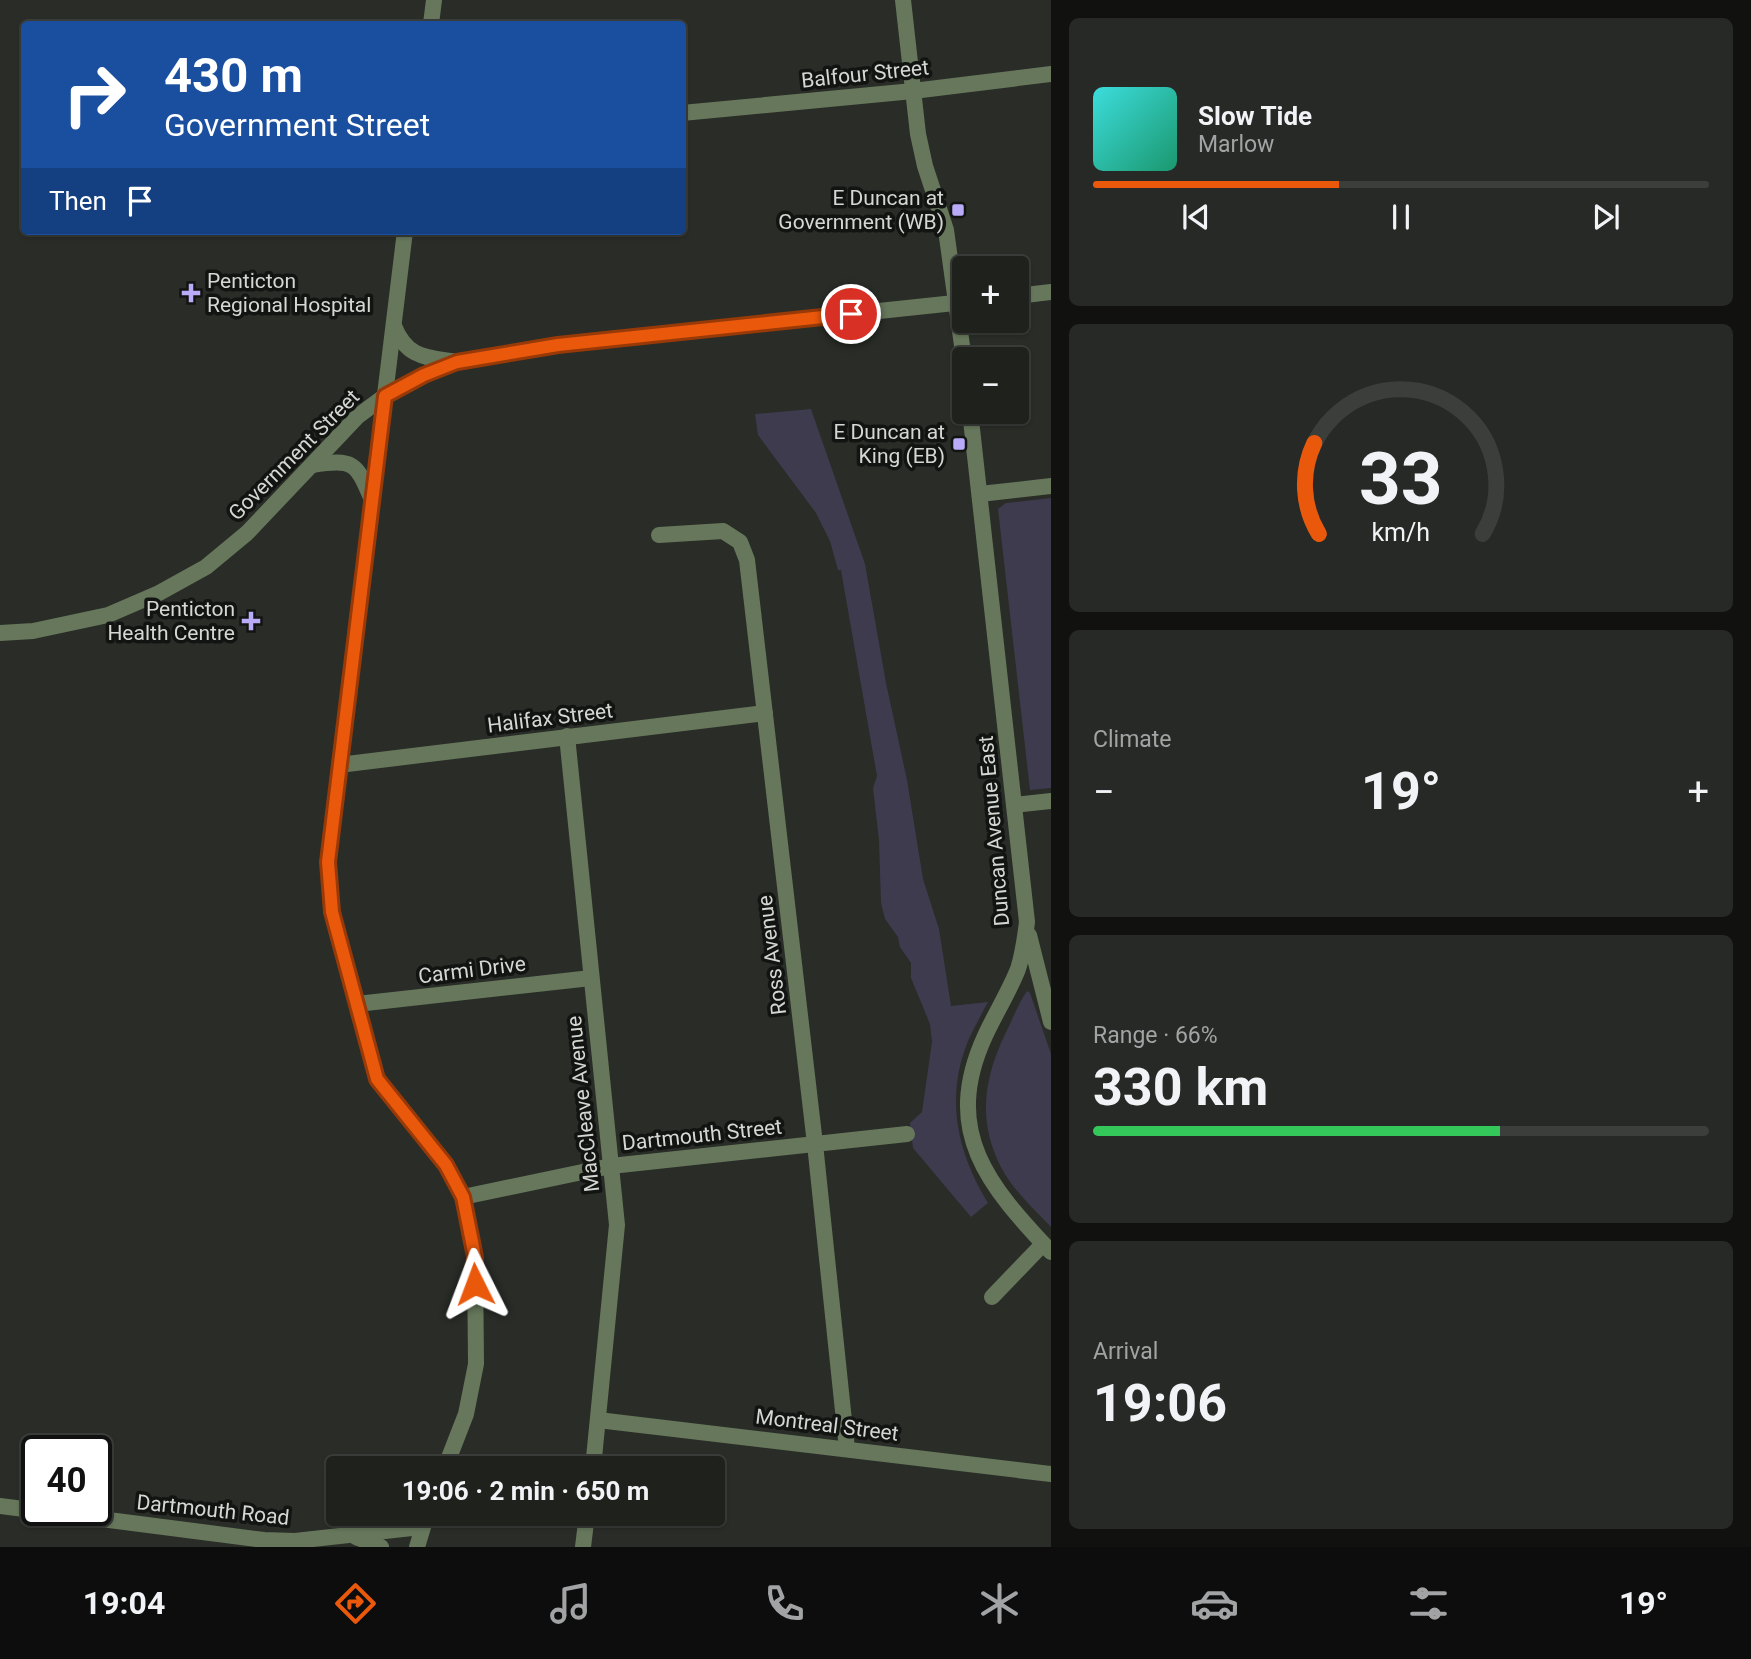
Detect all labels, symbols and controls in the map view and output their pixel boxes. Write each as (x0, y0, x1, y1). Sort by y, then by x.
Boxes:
text: 430 m (164, 47, 303, 104)
icon: right (49, 49, 140, 140)
street label: Balfour Street (800, 55, 930, 93)
text: Slow Tide (1198, 101, 1312, 131)
text: Government Street (164, 106, 430, 144)
text: Marlow (1198, 131, 1274, 158)
icon: arrive (121, 182, 159, 220)
text: Then (49, 186, 107, 216)
place label: E Duncan at Government (WB) (778, 186, 944, 234)
icon: previous (1177, 198, 1215, 236)
icon: pause (1382, 198, 1420, 236)
icon: next (1587, 198, 1625, 236)
marker: E Duncan at Government (WB) (950, 202, 966, 218)
map controls (952, 256, 1029, 424)
button: + (952, 256, 1029, 333)
place label: Penticton Regional Hospital (207, 269, 371, 317)
marker: Penticton Regional Hospital (181, 283, 201, 303)
pin (821, 284, 881, 344)
icon: arrive (832, 295, 870, 333)
button: − (952, 347, 1029, 424)
street label: Government Street (224, 385, 364, 525)
place label: E Duncan at King (EB) (833, 420, 945, 468)
marker: E Duncan at King (EB) (951, 436, 967, 452)
text: 33 (1359, 436, 1443, 522)
text: km/h (1372, 517, 1430, 546)
place label: Penticton Health Centre (107, 597, 235, 645)
marker: Penticton Health Centre (241, 611, 261, 631)
street label: Halifax Street (486, 698, 614, 738)
text: Climate (1093, 726, 1172, 753)
street label: Duncan Avenue East (974, 735, 1014, 927)
text: 19° (1361, 761, 1441, 822)
text: − (1093, 770, 1115, 814)
text: + (1687, 770, 1709, 814)
street label: Ross Avenue (753, 894, 791, 1016)
street label: Carmi Drive (417, 952, 527, 988)
street label: MacCleave Avenue (562, 1015, 604, 1193)
text: Range · 66% (1093, 1022, 1218, 1049)
text: 330 km (1093, 1057, 1268, 1118)
street label: Dartmouth Street (621, 1115, 783, 1155)
position arrow (438, 1247, 512, 1321)
text: Arrival (1093, 1338, 1158, 1365)
text: 19:06 (1093, 1373, 1227, 1434)
street label: Montreal Street (754, 1404, 900, 1446)
speed limit sign: 40 (21, 1435, 112, 1526)
text: 19:06 · 2 min · 650 m (402, 1476, 649, 1506)
street label: Dartmouth Road (135, 1490, 291, 1530)
icon: directions (331, 1579, 380, 1628)
icon: music (546, 1579, 595, 1628)
icon: phone (760, 1579, 809, 1628)
icon: climate (975, 1579, 1024, 1628)
icon: car (1190, 1579, 1239, 1628)
icon: filters (1404, 1579, 1453, 1628)
text: 19:04 (83, 1584, 165, 1622)
text: 19° (1619, 1584, 1668, 1622)

